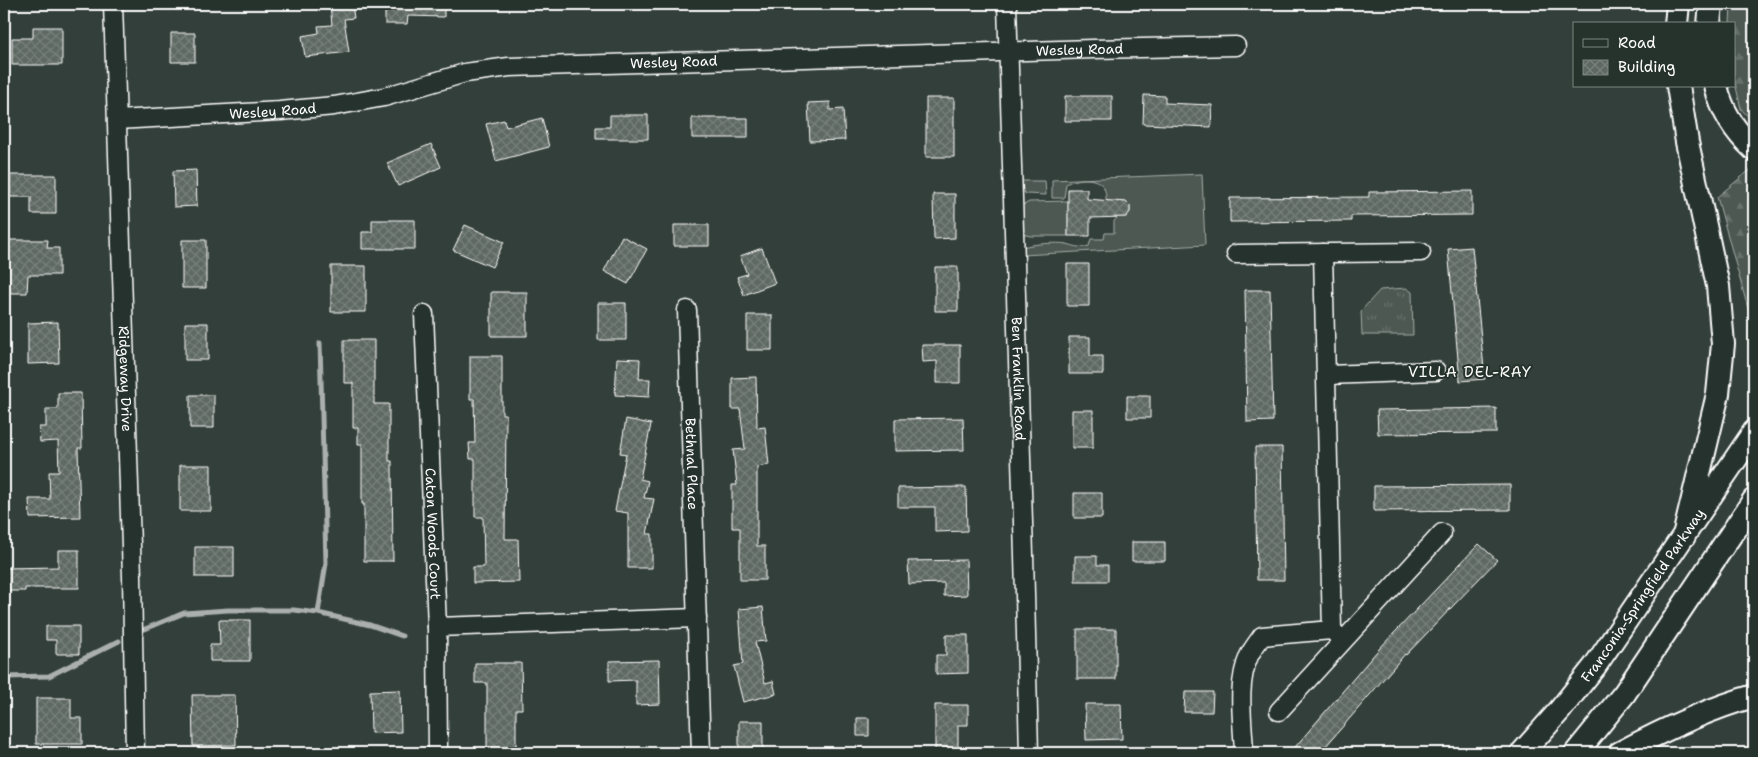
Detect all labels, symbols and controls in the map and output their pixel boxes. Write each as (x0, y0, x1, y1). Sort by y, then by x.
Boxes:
legend (1573, 22, 1736, 88)
text: Road (1618, 33, 1656, 53)
street label: Wesley Road (1036, 39, 1124, 60)
street label: Wesley Road (630, 52, 718, 72)
text: Building (1618, 57, 1675, 77)
street label: Wesley Road (229, 99, 317, 123)
street label: Ben Franklin Road (1008, 317, 1029, 441)
street label: Ridgeway Drive (115, 326, 136, 432)
district label: VILLA DEL-RAY (1408, 362, 1532, 382)
street label: Bethnal Place (681, 417, 702, 510)
street label: Caton Woods Court (421, 468, 445, 600)
street label: Franconia-Springfield Parkway (1577, 505, 1708, 686)

